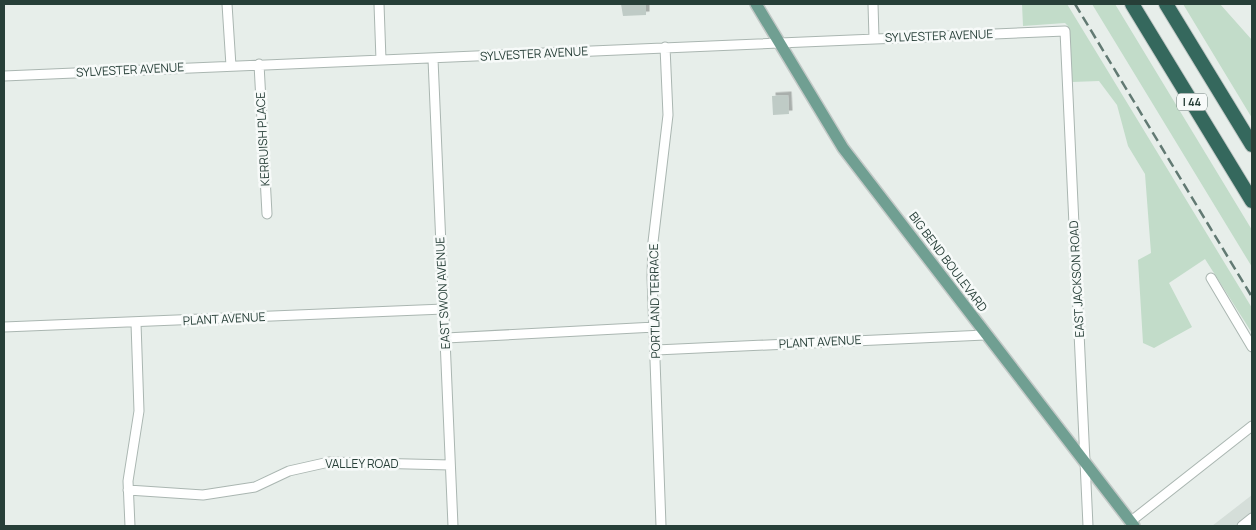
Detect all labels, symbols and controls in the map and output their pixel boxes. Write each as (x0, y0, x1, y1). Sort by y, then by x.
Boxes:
street label: SYLVESTER AVENUE (885, 25, 994, 46)
street label: SYLVESTER AVENUE (479, 42, 589, 65)
street label: SYLVESTER AVENUE (75, 58, 185, 81)
street label: KERRUISH PLACE (252, 91, 273, 187)
road number: I 44 (1177, 94, 1207, 110)
street label: BIG BEND BOULEVARD (905, 208, 992, 315)
street label: EAST JACKSON ROAD (1065, 220, 1088, 338)
street label: EAST SWON AVENUE (431, 236, 454, 350)
street label: PORTLAND TERRACE (645, 243, 664, 359)
street label: PLANT AVENUE (182, 308, 266, 329)
street label: PLANT AVENUE (778, 331, 862, 352)
street label: VALLEY ROAD (325, 455, 399, 472)

